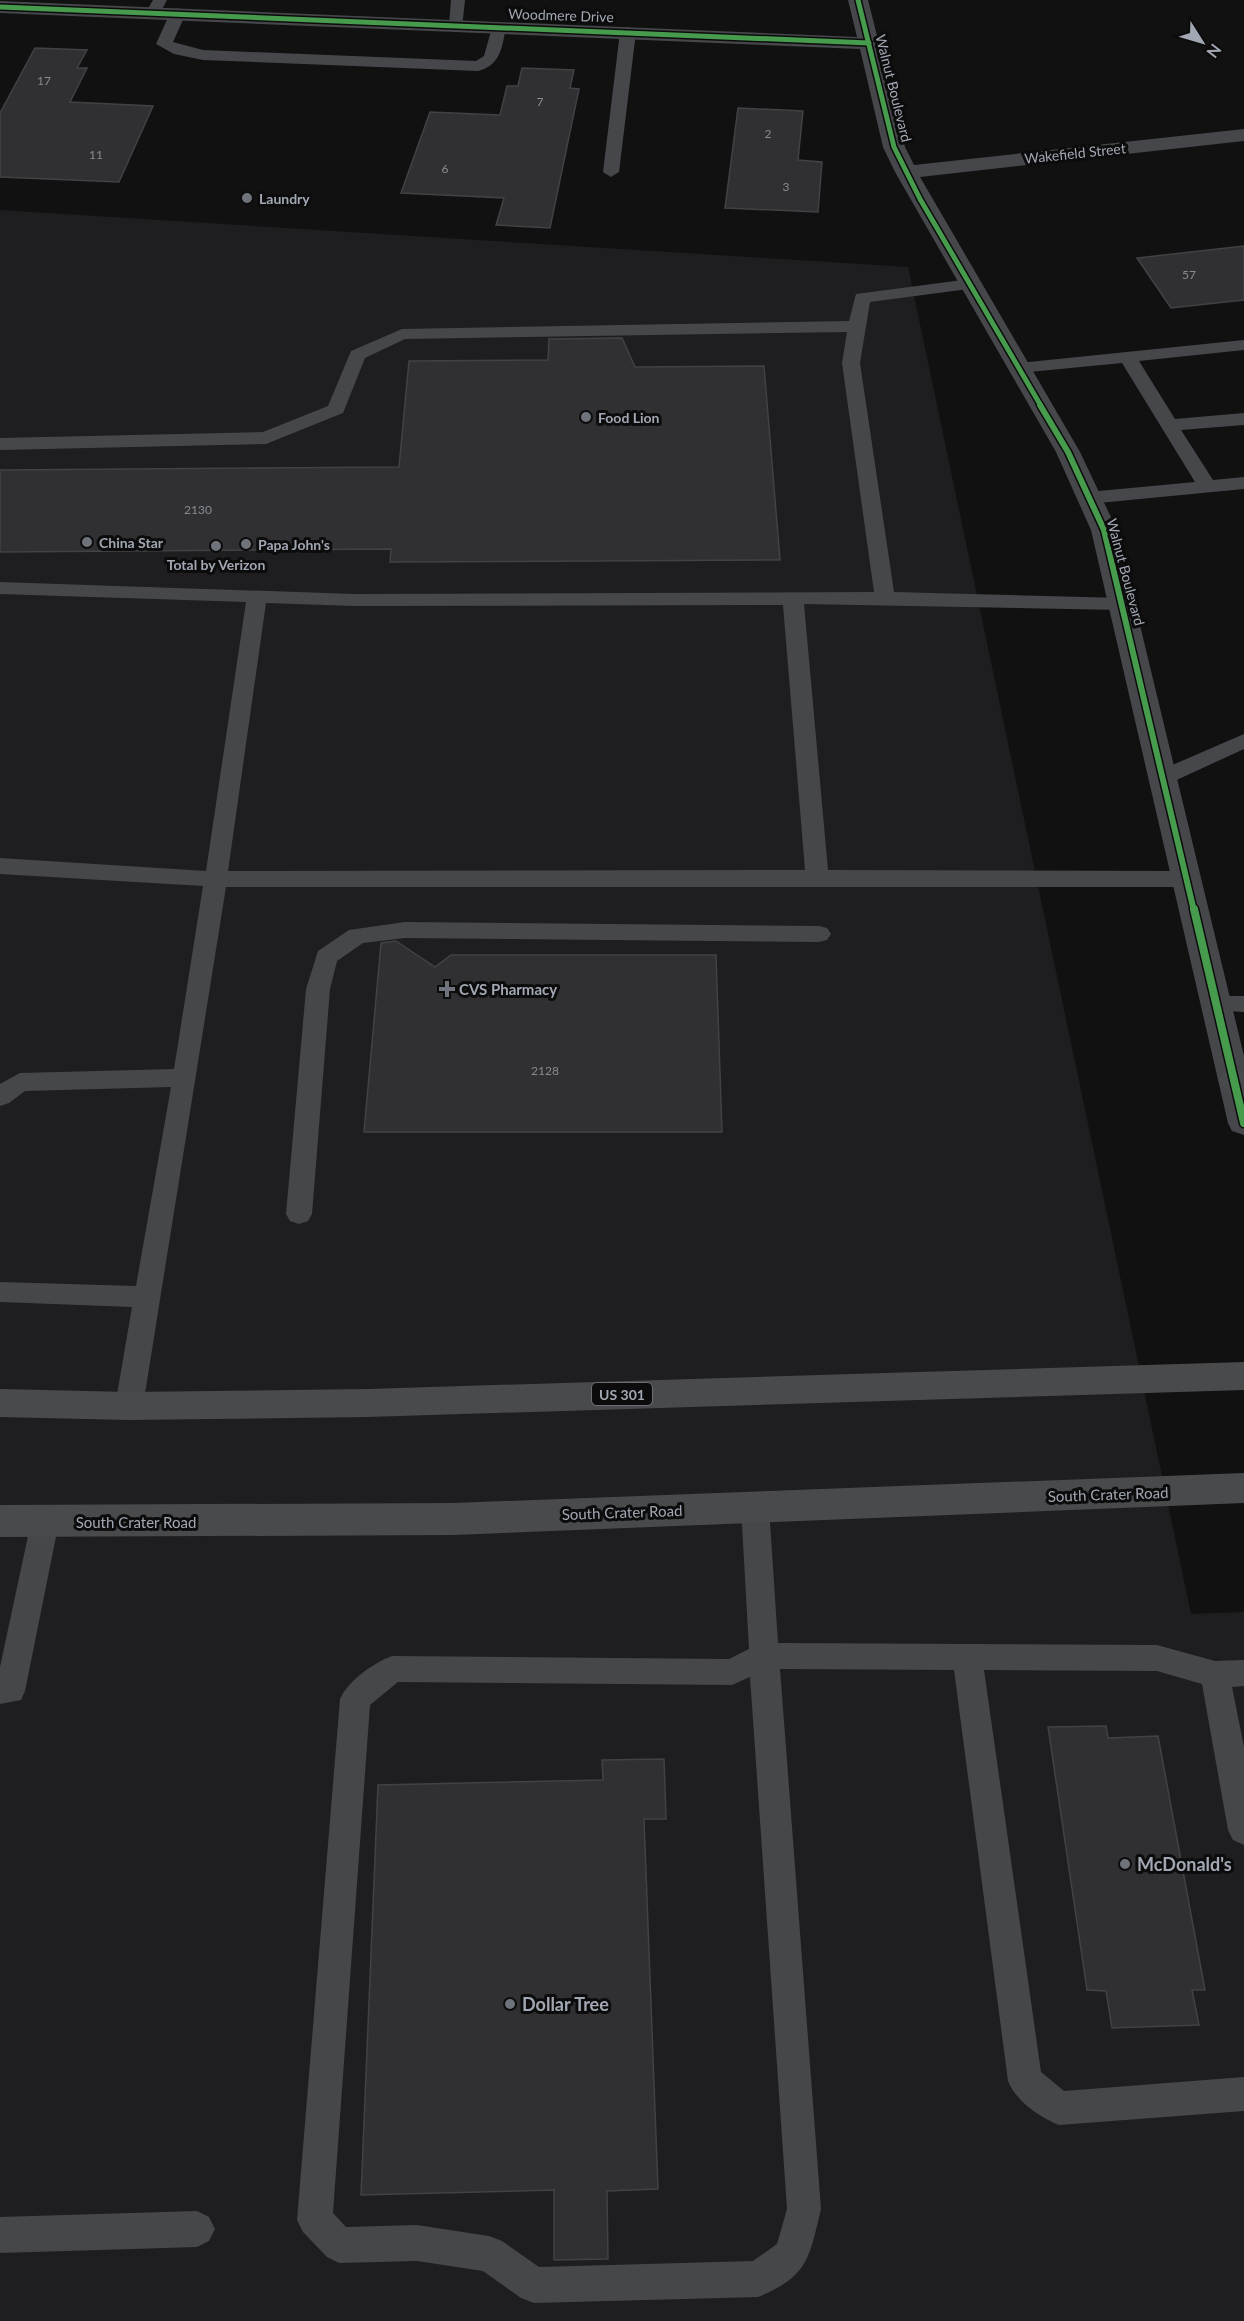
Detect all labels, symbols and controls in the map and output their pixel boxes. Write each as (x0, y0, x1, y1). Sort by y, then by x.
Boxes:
street label: Woodmere Drive (508, 5, 614, 25)
north arrow (1172, 12, 1232, 72)
street label: Walnut Boulevard (872, 33, 916, 143)
text: N (1203, 41, 1226, 62)
house number: 17 (37, 73, 51, 88)
house number: 7 (537, 94, 544, 109)
house number: 2 (765, 126, 772, 141)
street label: Wakefield Street (1024, 139, 1126, 167)
house number: 11 (89, 147, 103, 162)
house number: 6 (442, 161, 449, 176)
house number: 3 (783, 179, 790, 194)
place label: Laundry (259, 190, 310, 207)
marker: Laundry (240, 191, 254, 205)
house number: 57 (1182, 267, 1196, 282)
place label: Food Lion (598, 409, 660, 426)
marker: Food Lion (579, 410, 593, 424)
house number: 2130 (184, 502, 212, 517)
street label: Walnut Boulevard (1104, 517, 1148, 627)
place label: China Star (99, 534, 164, 551)
marker: China Star (80, 535, 94, 549)
place label: Papa John's (258, 536, 330, 553)
marker: Papa John's (239, 537, 253, 551)
marker: Total by Verizon (209, 539, 223, 553)
place label: Total by Verizon (167, 556, 265, 573)
place label: CVS Pharmacy (459, 980, 557, 998)
marker: CVS Pharmacy (440, 982, 454, 996)
house number: 2128 (531, 1063, 559, 1078)
road number: US 301 (592, 1383, 652, 1405)
street label: South Crater Road (1047, 1483, 1169, 1505)
street label: South Crater Road (561, 1501, 683, 1523)
street label: South Crater Road (76, 1513, 196, 1531)
place label: McDonald's (1137, 1853, 1232, 1875)
marker: McDonald's (1118, 1857, 1132, 1871)
place label: Dollar Tree (522, 1993, 609, 2015)
marker: Dollar Tree (503, 1997, 517, 2011)

